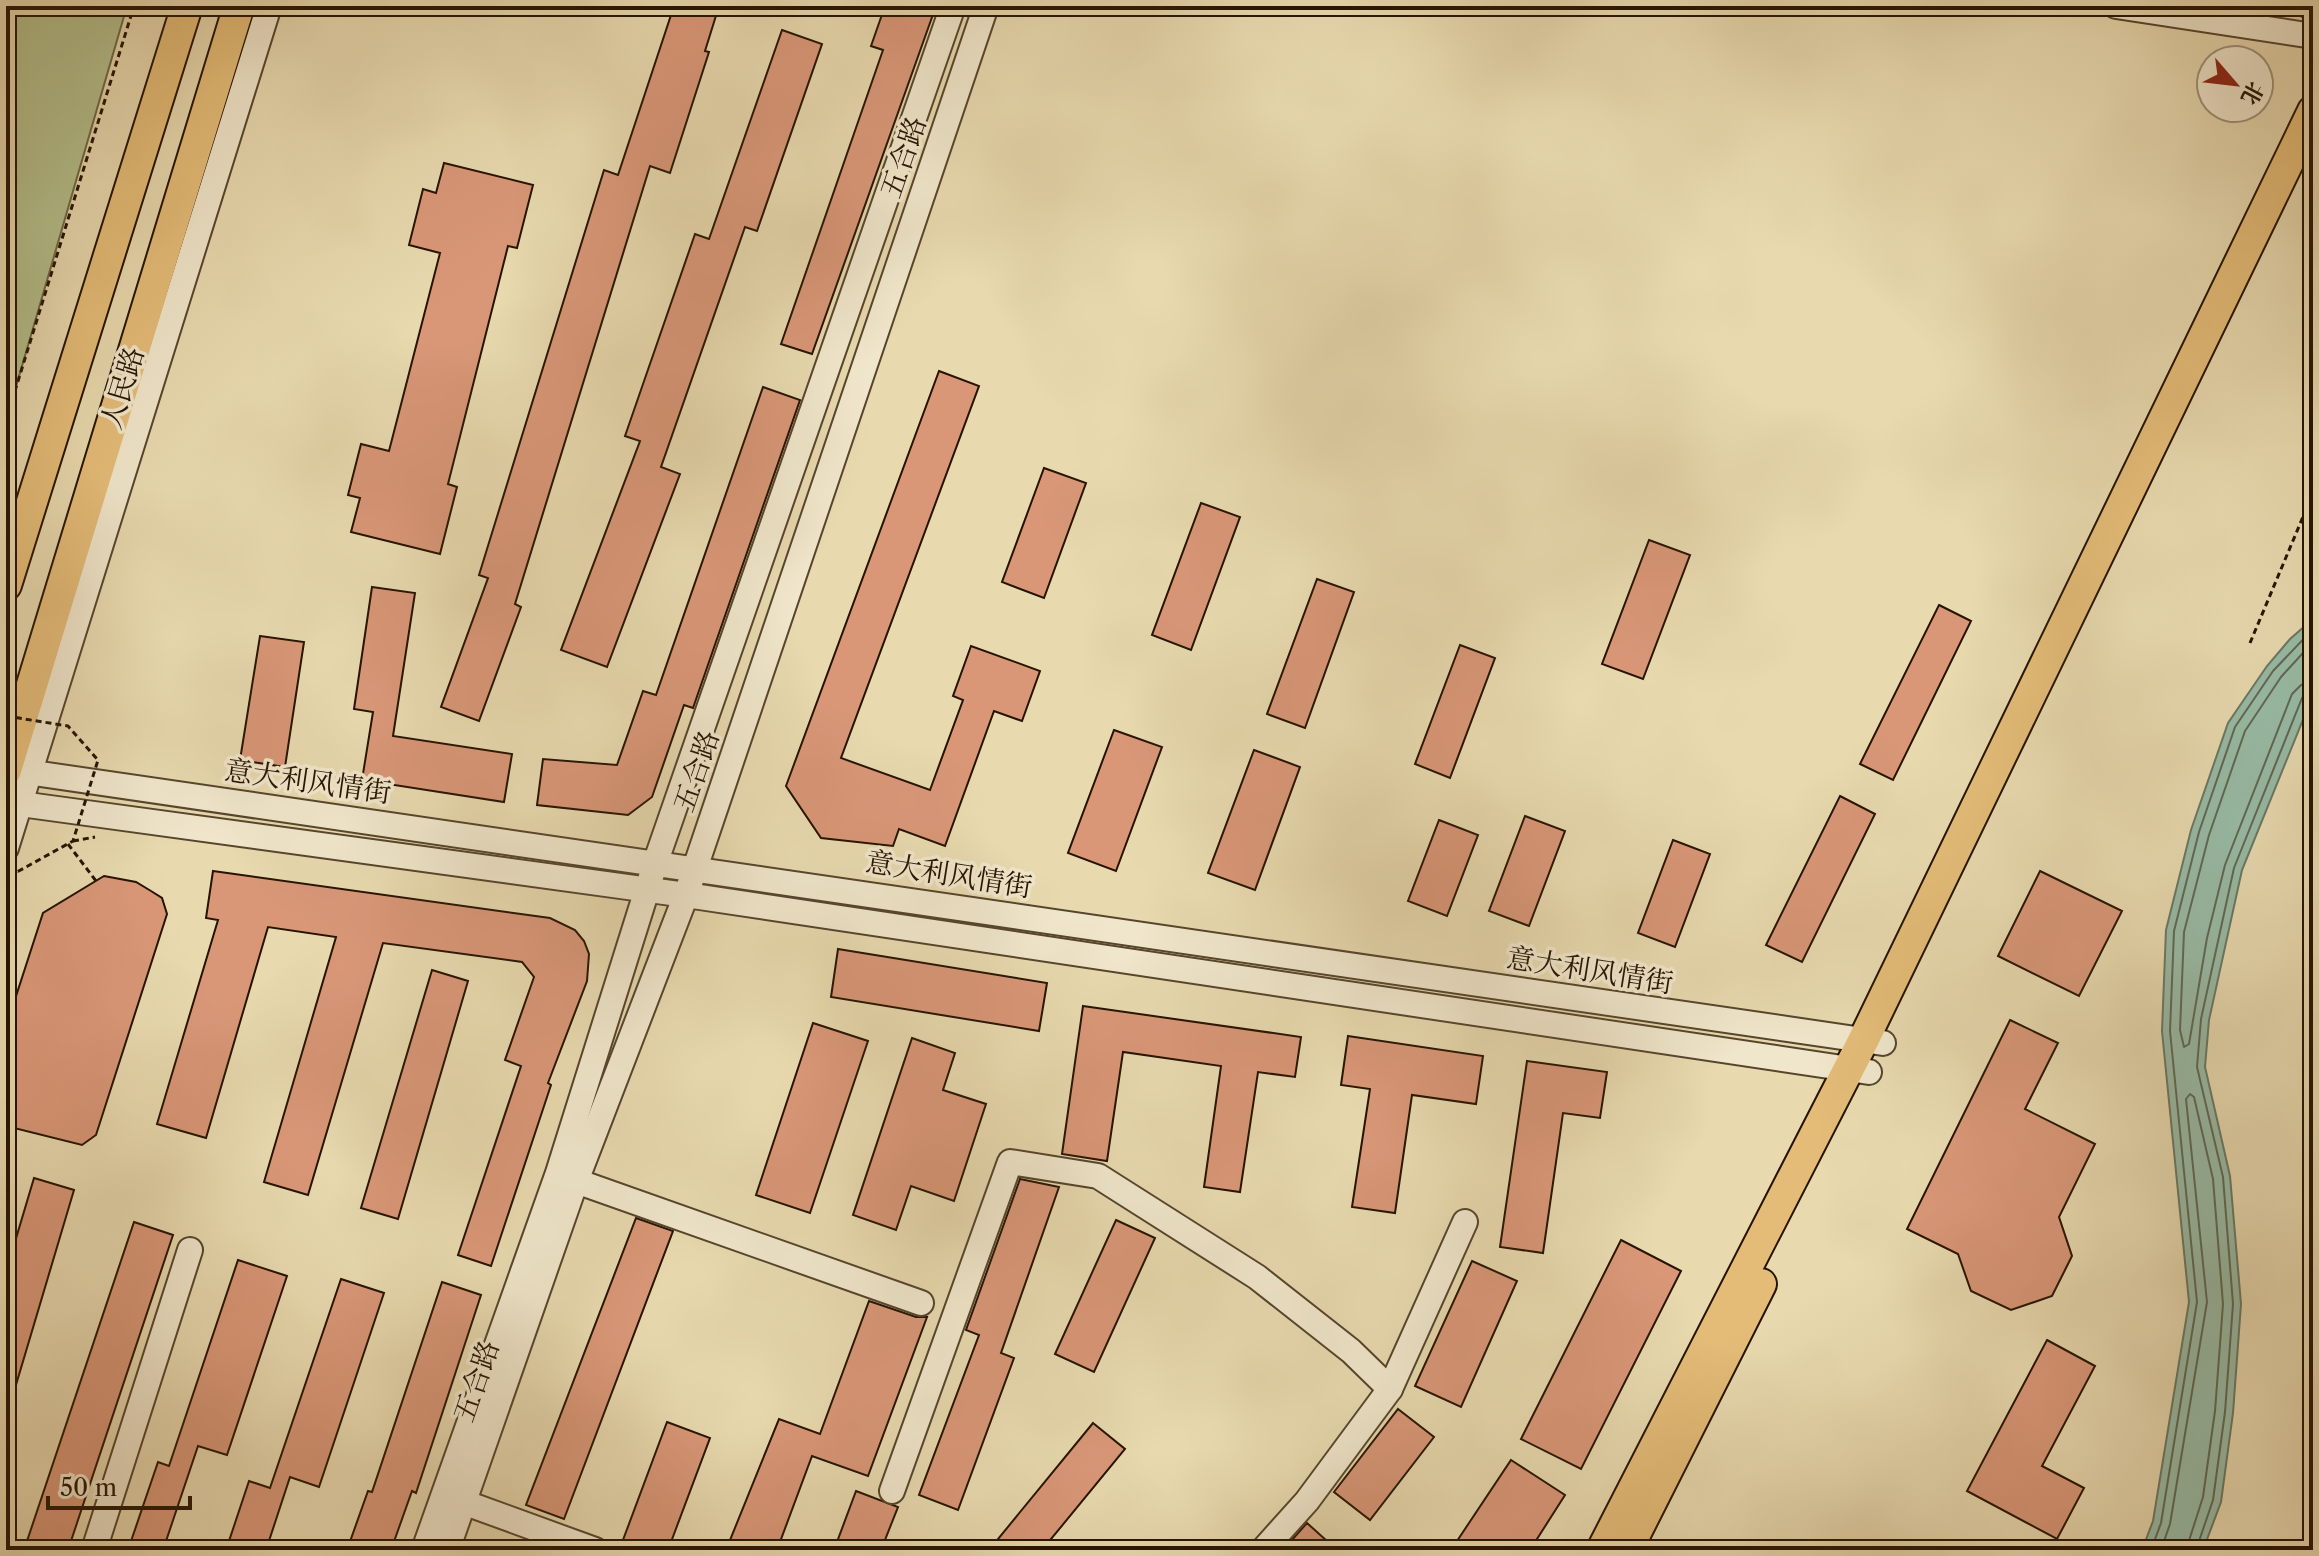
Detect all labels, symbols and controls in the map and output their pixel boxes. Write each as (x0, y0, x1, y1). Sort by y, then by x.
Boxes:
north arrow (2195, 44, 2275, 124)
text: 北 (2235, 77, 2269, 109)
street label: 五合路 (873, 112, 933, 202)
street label: 人民路 (93, 343, 151, 433)
street label: 五合路 (666, 726, 726, 816)
street label: 意大利风情街 (222, 752, 394, 810)
street label: 意大利风情街 (863, 844, 1035, 904)
street label: 意大利风情街 (1504, 940, 1676, 1000)
street label: 五合路 (446, 1336, 506, 1426)
scale bar (48, 1460, 190, 1510)
text: 50 m (60, 1473, 117, 1502)

